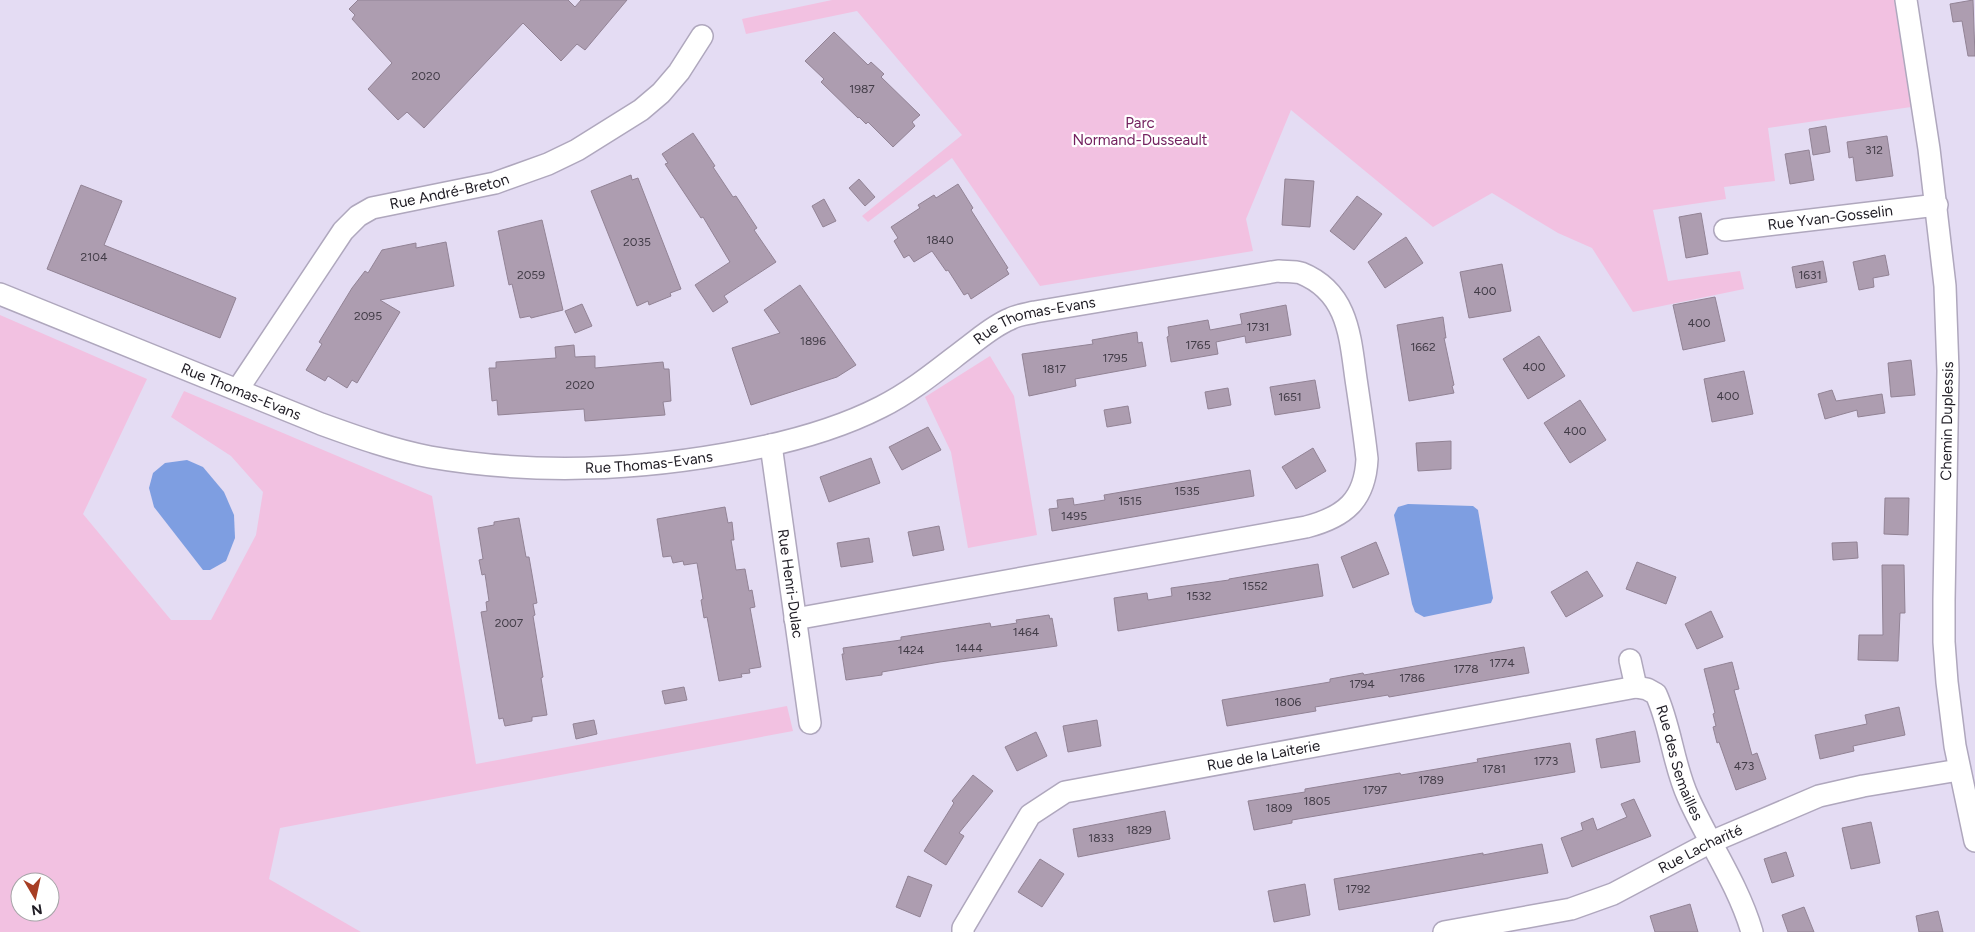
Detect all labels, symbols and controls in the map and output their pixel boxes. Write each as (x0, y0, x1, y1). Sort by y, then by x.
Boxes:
house number: 2020 (412, 69, 441, 83)
house number: 1987 (849, 82, 875, 96)
park label: Parc Normand-Dusseault (1072, 114, 1208, 149)
house number: 312 (1865, 143, 1883, 157)
street label: Rue André-Breton (388, 170, 512, 213)
street label: Rue Yvan-Gosselin (1767, 201, 1894, 234)
house number: 1840 (926, 233, 954, 247)
house number: 2035 (623, 235, 651, 249)
house number: 2104 (81, 250, 108, 264)
house number: 2059 (517, 268, 545, 282)
house number: 1631 (1798, 268, 1822, 282)
house number: 400 (1474, 284, 1497, 298)
street label: Rue Thomas-Evans (970, 293, 1097, 348)
house number: 2095 (354, 309, 382, 323)
house number: 400 (1688, 316, 1711, 330)
house number: 1731 (1247, 320, 1269, 334)
house number: 1896 (800, 334, 826, 348)
house number: 1765 (1185, 338, 1211, 352)
house number: 1662 (1410, 340, 1436, 354)
house number: 1795 (1102, 351, 1128, 365)
street label: Rue Thomas-Evans (178, 359, 304, 424)
house number: 400 (1523, 360, 1546, 374)
street label: Chemin Duplessis (1937, 361, 1957, 481)
house number: 1817 (1042, 362, 1066, 376)
house number: 2020 (566, 378, 595, 392)
house number: 400 (1717, 389, 1740, 403)
house number: 1651 (1278, 390, 1302, 404)
house number: 400 (1564, 424, 1587, 438)
street label: Rue Thomas-Evans (585, 447, 714, 477)
house number: 1535 (1174, 484, 1200, 498)
house number: 1515 (1118, 494, 1142, 508)
house number: 1495 (1061, 509, 1087, 523)
street label: Rue Henri-Dulac (774, 528, 807, 639)
house number: 1552 (1242, 579, 1268, 593)
house number: 1532 (1186, 589, 1212, 603)
house number: 2007 (495, 616, 524, 630)
house number: 1464 (1013, 625, 1040, 639)
house number: 1444 (955, 641, 983, 655)
house number: 1424 (898, 643, 925, 657)
house number: 1774 (1489, 656, 1515, 670)
house number: 1778 (1453, 662, 1479, 676)
house number: 1786 (1399, 671, 1425, 685)
house number: 1794 (1349, 677, 1375, 691)
house number: 1806 (1275, 695, 1302, 709)
street label: Rue des Semailles (1652, 703, 1707, 824)
street label: Rue de la Laiterie (1205, 736, 1321, 775)
house number: 1773 (1534, 754, 1558, 768)
house number: 473 (1734, 759, 1754, 773)
house number: 1781 (1482, 762, 1506, 776)
house number: 1789 (1418, 773, 1444, 787)
house number: 1797 (1363, 783, 1388, 797)
house number: 1805 (1304, 794, 1331, 808)
house number: 1809 (1266, 801, 1293, 815)
street label: Rue Lacharité (1655, 821, 1745, 877)
house number: 1829 (1126, 823, 1152, 837)
house number: 1833 (1088, 831, 1114, 845)
north arrow (10, 872, 60, 922)
house number: 1792 (1346, 882, 1370, 896)
text: N (30, 900, 44, 919)

